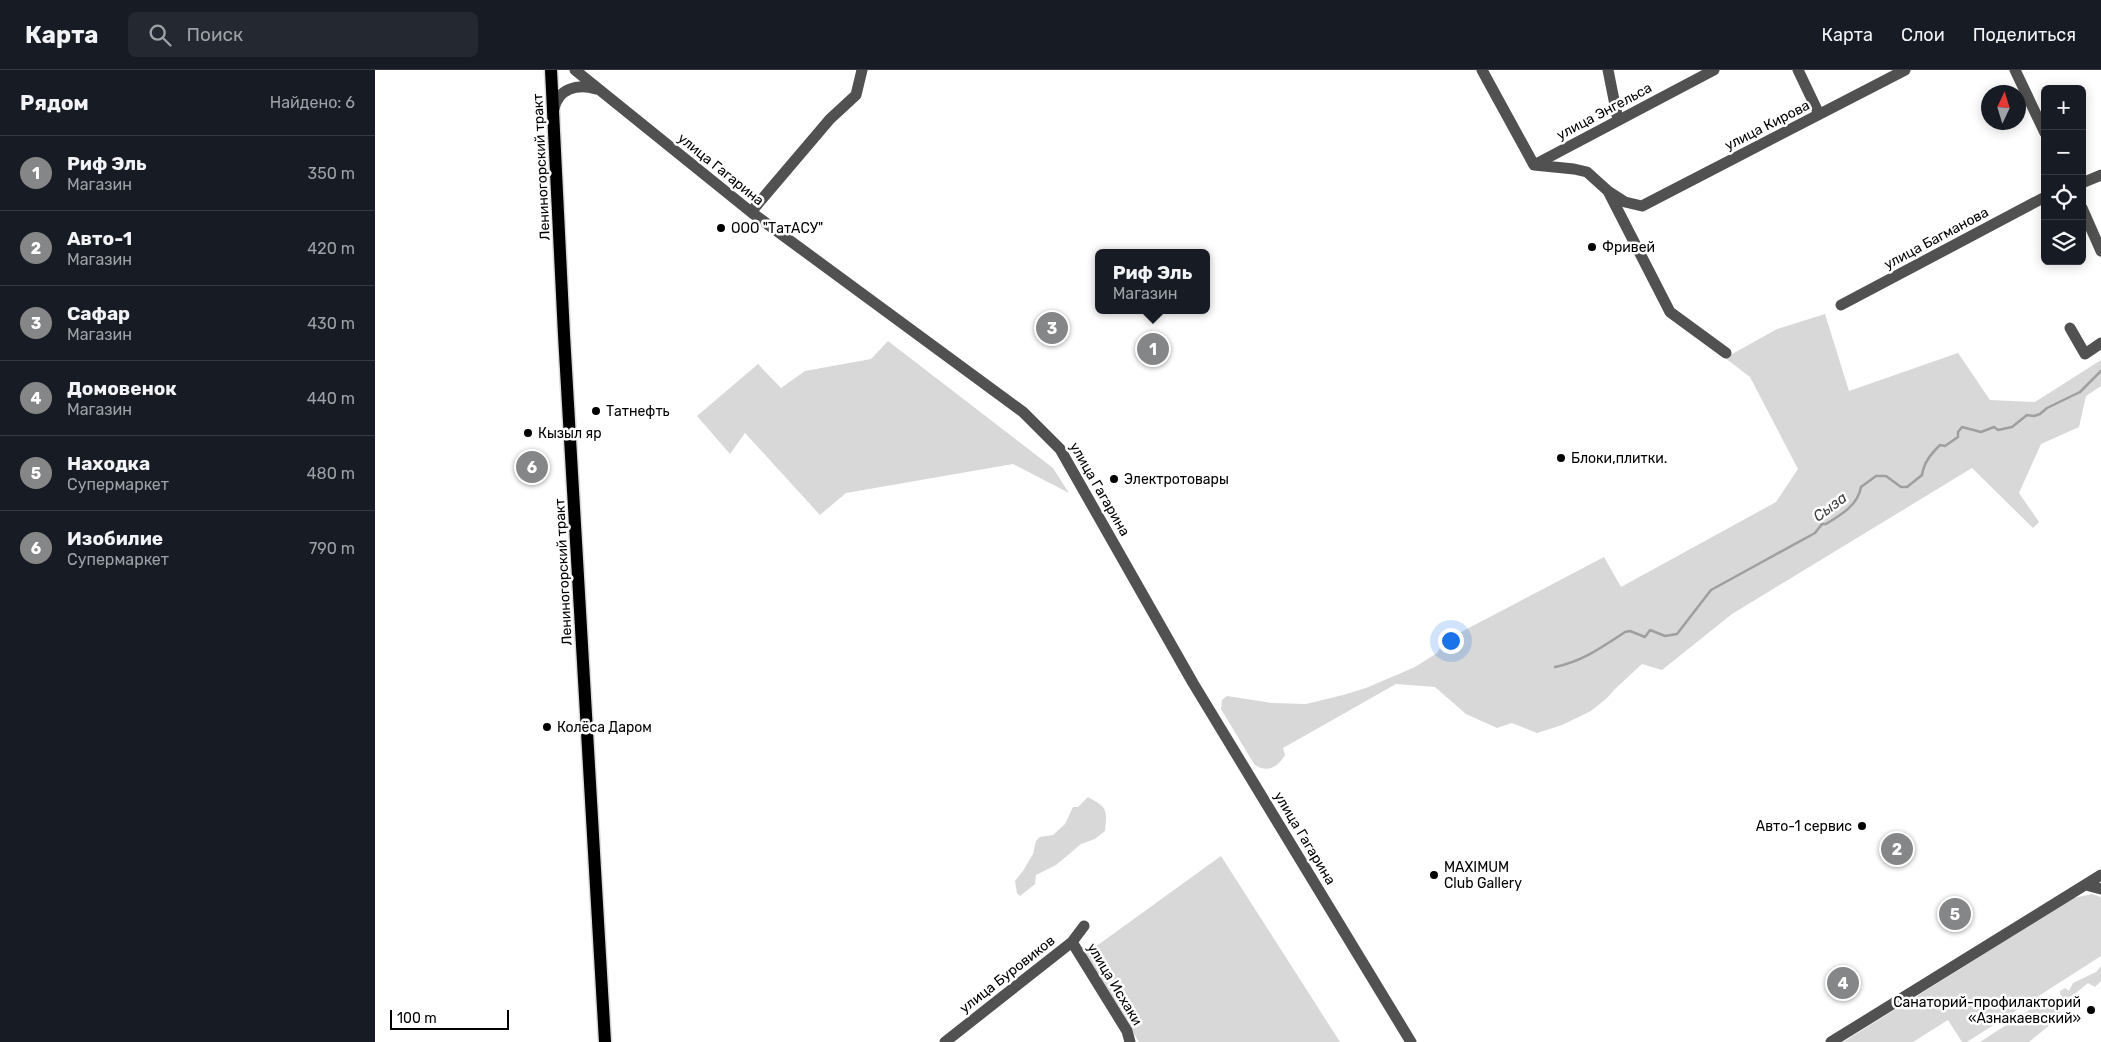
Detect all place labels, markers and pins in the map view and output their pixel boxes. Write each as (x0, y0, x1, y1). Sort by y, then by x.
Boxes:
place label: ООО "ТатАСУ" (731, 220, 823, 237)
marker: ООО "ТатАСУ" (715, 222, 727, 234)
place label: Фривей (1602, 239, 1655, 256)
marker: Фривей (1586, 241, 1598, 253)
pin: 3 (1036, 309, 1068, 347)
pin: 1 (1137, 330, 1169, 368)
place label: Татнефть (606, 403, 670, 420)
marker: Татнефть (590, 405, 602, 417)
place label: Кызыл яр (538, 425, 601, 442)
marker: Кызыл яр (522, 427, 534, 439)
pin: 6 (516, 448, 548, 486)
place label: Блоки,плитки. (1571, 450, 1667, 467)
marker: Блоки,плитки. (1555, 452, 1567, 464)
place label: Электротовары (1124, 471, 1229, 488)
marker: Электротовары (1108, 473, 1120, 485)
place label: Колёса Даром (557, 719, 652, 736)
marker: Колёса Даром (541, 721, 553, 733)
place label: Авто-1 сервис (1756, 818, 1852, 835)
marker: Авто-1 сервис (1856, 820, 1868, 832)
pin: 2 (1881, 830, 1913, 868)
place label: MAXIMUM Club Gallery (1444, 859, 1522, 892)
marker: MAXIMUM Club Gallery (1428, 869, 1440, 881)
pin: 5 (1939, 895, 1971, 933)
pin: 4 (1827, 964, 1859, 1002)
place label: Санаторий-профилакторий «Азнакаевский» (1893, 994, 2081, 1027)
marker: Санаторий-профилакторий «Азнакаевский» (2085, 1004, 2097, 1016)

